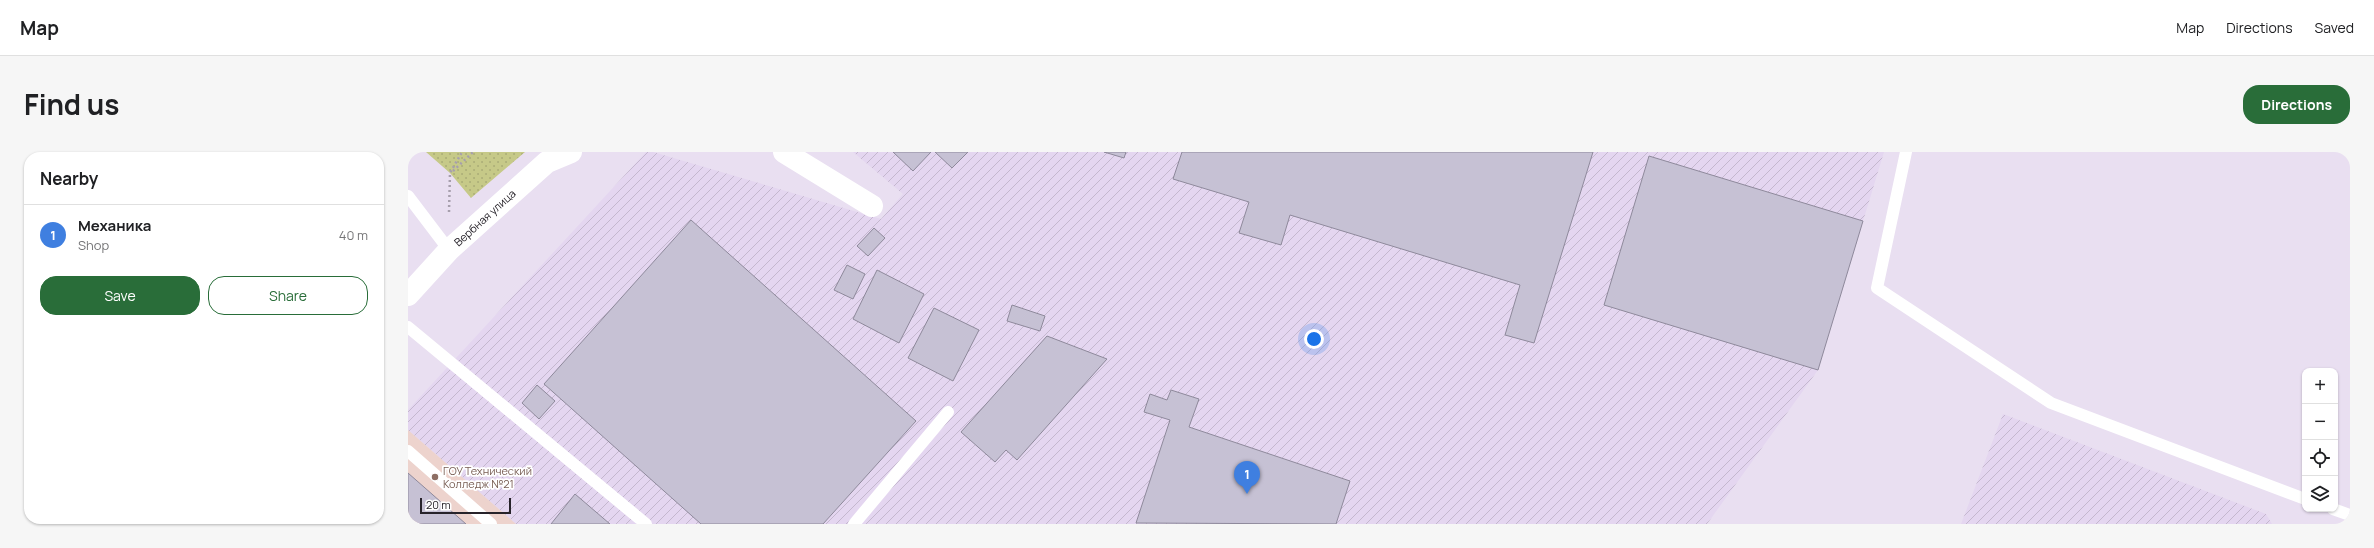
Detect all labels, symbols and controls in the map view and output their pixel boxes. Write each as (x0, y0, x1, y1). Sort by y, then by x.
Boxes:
text: Map (20, 15, 59, 41)
text: Map (2176, 18, 2204, 37)
text: Directions (2226, 18, 2293, 37)
text: Saved (2315, 18, 2354, 37)
text: Find us (24, 85, 119, 123)
button: Directions (2243, 85, 2350, 124)
text: Nearby (40, 167, 98, 190)
street label: Вербная улица (450, 186, 519, 249)
text: Механика (78, 215, 151, 236)
text: 1 (50, 226, 56, 244)
text: 40 m (339, 226, 368, 244)
text: Shop (78, 236, 109, 254)
button: Save (40, 276, 200, 315)
button: Share (208, 276, 368, 315)
your location (1304, 329, 1324, 349)
map controls (2302, 368, 2338, 512)
button: + (2302, 368, 2338, 404)
button: − (2302, 404, 2338, 440)
button: locate (2302, 440, 2338, 476)
pin: 1 (1234, 461, 1260, 494)
place label: ГОУ Технический Колледж №21 (443, 463, 532, 491)
marker: ГОУ Технический Колледж №21 (430, 472, 440, 482)
button: layers (2302, 476, 2338, 512)
scale bar (420, 496, 511, 515)
text: 20 m (426, 497, 451, 512)

